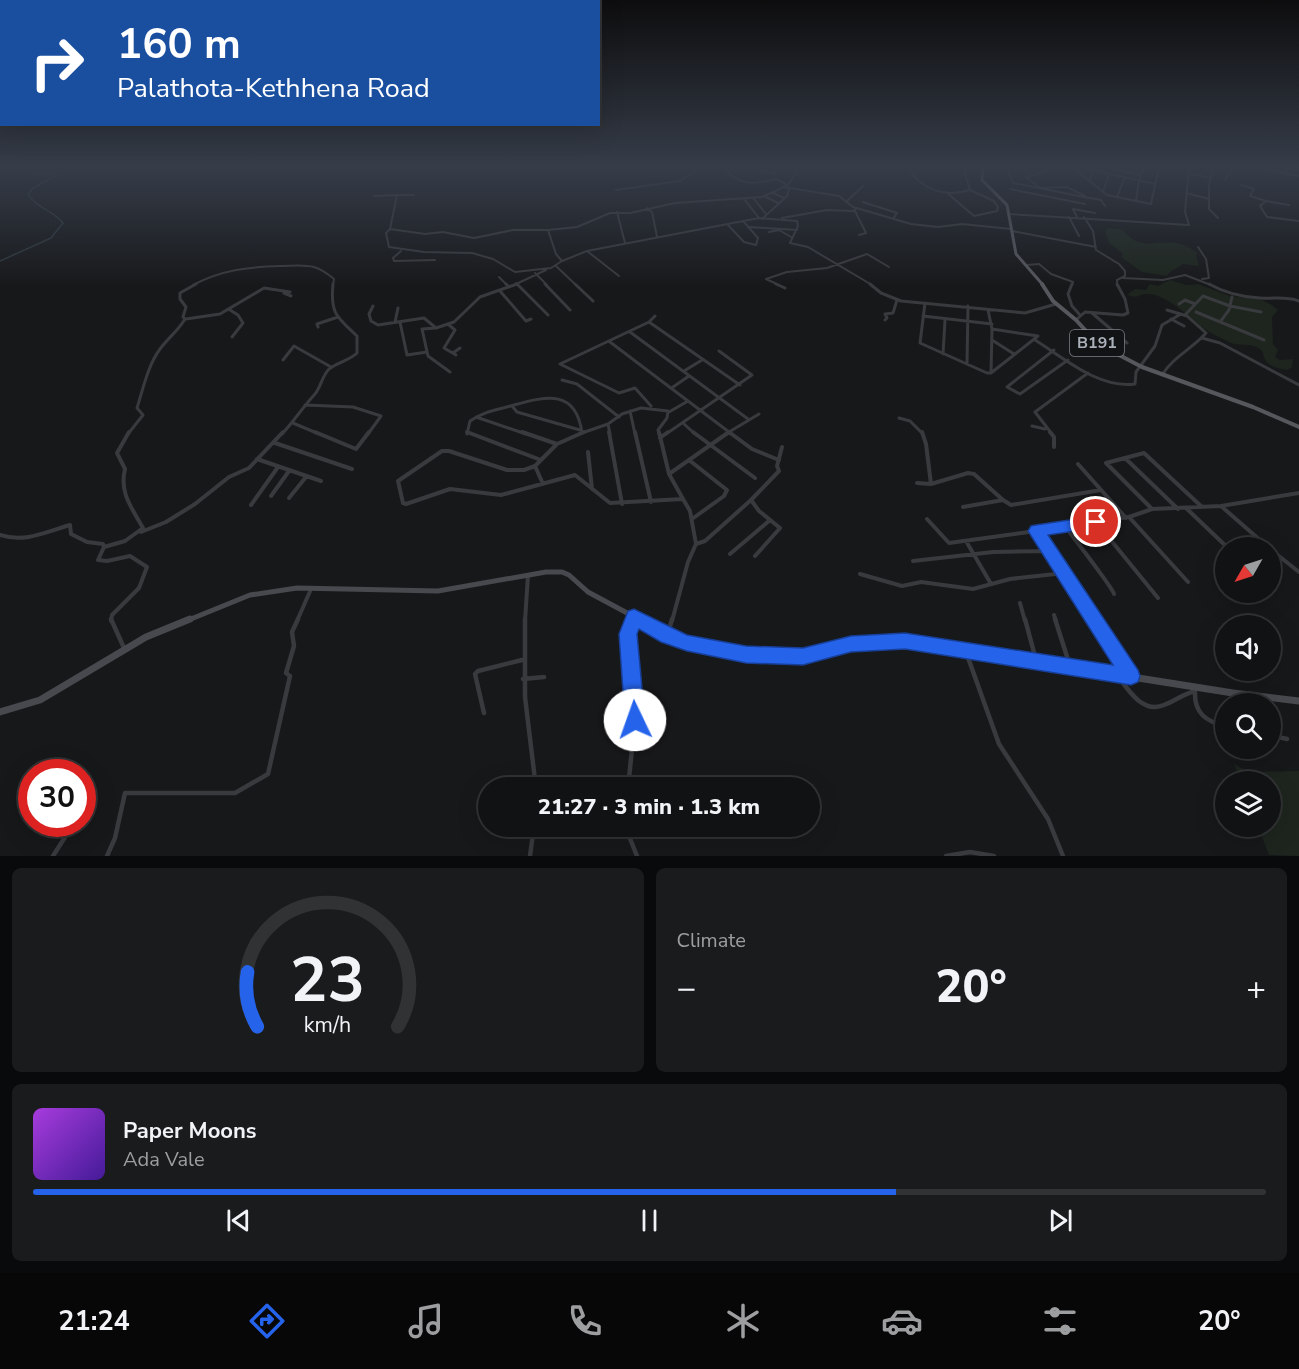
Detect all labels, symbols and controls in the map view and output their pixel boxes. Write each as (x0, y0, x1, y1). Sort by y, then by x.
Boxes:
text: 160 m (117, 16, 241, 73)
icon: right (18, 24, 96, 102)
text: Palathota-Kethhena Road (117, 70, 430, 107)
road number: B191 (1070, 330, 1124, 356)
pin (1070, 496, 1121, 547)
icon: arrive (1079, 505, 1112, 538)
north arrow (1215, 537, 1281, 603)
map controls (1215, 537, 1281, 837)
button: sound (1215, 615, 1281, 681)
position arrow (603, 688, 667, 752)
button: search (1215, 693, 1281, 759)
speed limit sign: 30 (18, 759, 96, 837)
button: layers (1215, 771, 1281, 837)
text: 21:27 · 3 min · 1.3 km (538, 792, 760, 822)
text: Climate (677, 927, 746, 954)
text: 23 (290, 938, 365, 1023)
text: 20° (936, 957, 1007, 1018)
text: − (677, 966, 696, 1011)
text: + (1246, 966, 1266, 1011)
text: km/h (304, 1010, 351, 1040)
text: Paper Moons (123, 1116, 257, 1146)
text: Ada Vale (123, 1146, 205, 1173)
icon: previous (222, 1204, 255, 1237)
icon: pause (633, 1204, 666, 1237)
icon: next (1044, 1204, 1077, 1237)
icon: directions (246, 1300, 288, 1342)
icon: music (405, 1300, 447, 1342)
icon: phone (564, 1300, 606, 1342)
icon: climate (722, 1300, 764, 1342)
icon: car (881, 1300, 923, 1342)
icon: filters (1039, 1300, 1081, 1342)
text: 21:24 (58, 1303, 130, 1340)
text: 20° (1198, 1303, 1241, 1340)

